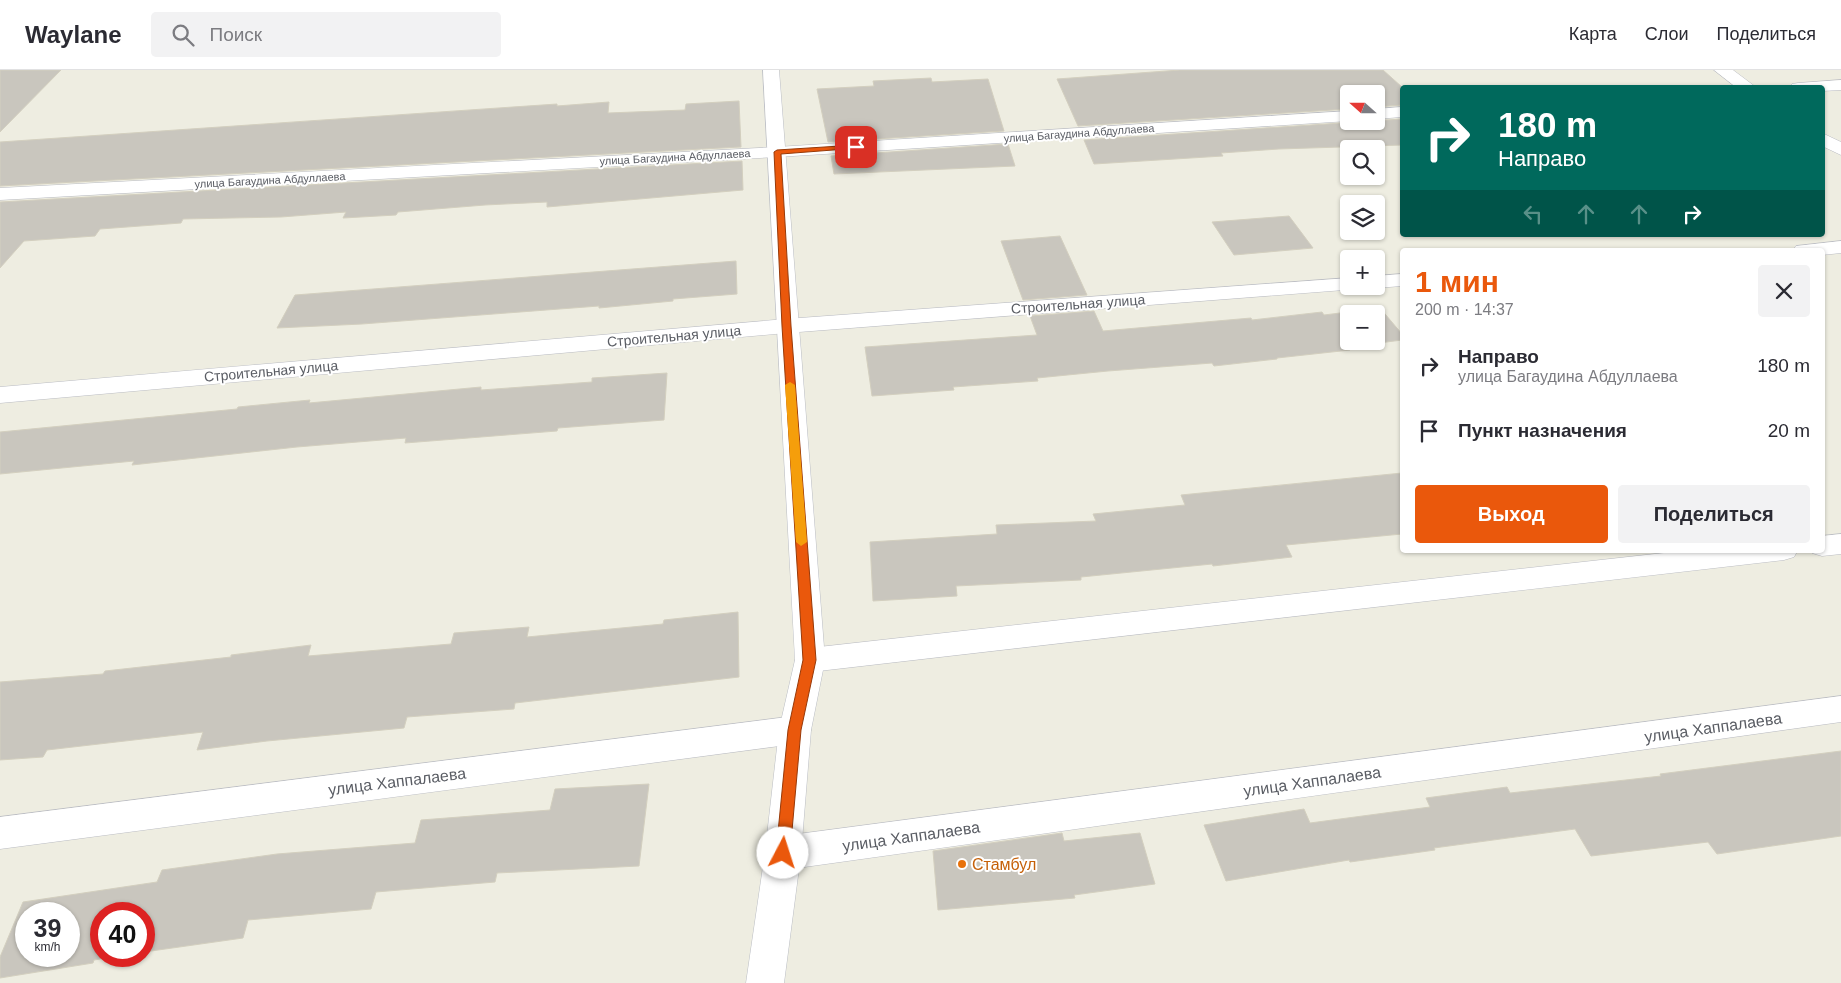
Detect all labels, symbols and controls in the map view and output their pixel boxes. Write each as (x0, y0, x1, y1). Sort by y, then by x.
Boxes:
search box (151, 12, 501, 57)
text: Waylane (25, 21, 121, 48)
icon: search (169, 21, 197, 49)
text: Поиск (209, 24, 262, 45)
text: Карта (1569, 24, 1617, 44)
text: Слои (1645, 24, 1689, 44)
text: Поделиться (1717, 24, 1816, 44)
north arrow (1340, 85, 1385, 130)
map controls (1340, 85, 1385, 350)
icon: right (1415, 105, 1480, 170)
text: 180 m (1498, 105, 1597, 144)
street label: улица Багаудина Абдуллаева (1003, 122, 1156, 144)
pin (835, 126, 877, 168)
icon: arrive (842, 133, 870, 161)
button: search (1340, 140, 1385, 185)
text: Направо (1498, 146, 1586, 171)
street label: улица Багаудина Абдуллаева (599, 147, 752, 167)
street label: улица Багаудина Абдуллаева (194, 170, 347, 190)
button: layers (1340, 195, 1385, 240)
icon: left (1519, 200, 1547, 228)
icon: ahead (1572, 200, 1600, 228)
icon: ahead (1625, 200, 1653, 228)
icon: right (1678, 200, 1706, 228)
button: + (1340, 250, 1385, 295)
text: 1 мин (1415, 265, 1499, 298)
button: close (1758, 265, 1810, 317)
street label: Строительная улица (1010, 291, 1146, 317)
text: 200 m · 14:37 (1415, 301, 1514, 318)
button: − (1340, 305, 1385, 350)
street label: Строительная улица (606, 322, 742, 350)
text: Направо (1458, 346, 1539, 367)
icon: right (1415, 352, 1443, 380)
text: 180 m (1757, 355, 1810, 376)
street label: Строительная улица (203, 357, 339, 385)
text: улица Багаудина Абдуллаева (1458, 368, 1678, 385)
icon: arrive (1415, 417, 1443, 445)
text: Пункт назначения (1458, 420, 1627, 441)
text: 20 m (1768, 420, 1810, 441)
button: Выход (1415, 485, 1608, 543)
button: Поделиться (1618, 485, 1810, 543)
street label: улица Хаппалаева (1643, 709, 1783, 746)
street label: улица Хаппалаева (1242, 763, 1382, 800)
street label: улица Хаппалаева (327, 765, 467, 798)
street label: улица Хаппалаева (841, 818, 981, 855)
position arrow (756, 826, 808, 878)
place label: Стамбул (972, 856, 1036, 873)
marker: Стамбул (956, 858, 968, 870)
speed limit sign: 40 (90, 902, 155, 967)
text: 39 (34, 914, 61, 942)
text: km/h (34, 940, 61, 954)

